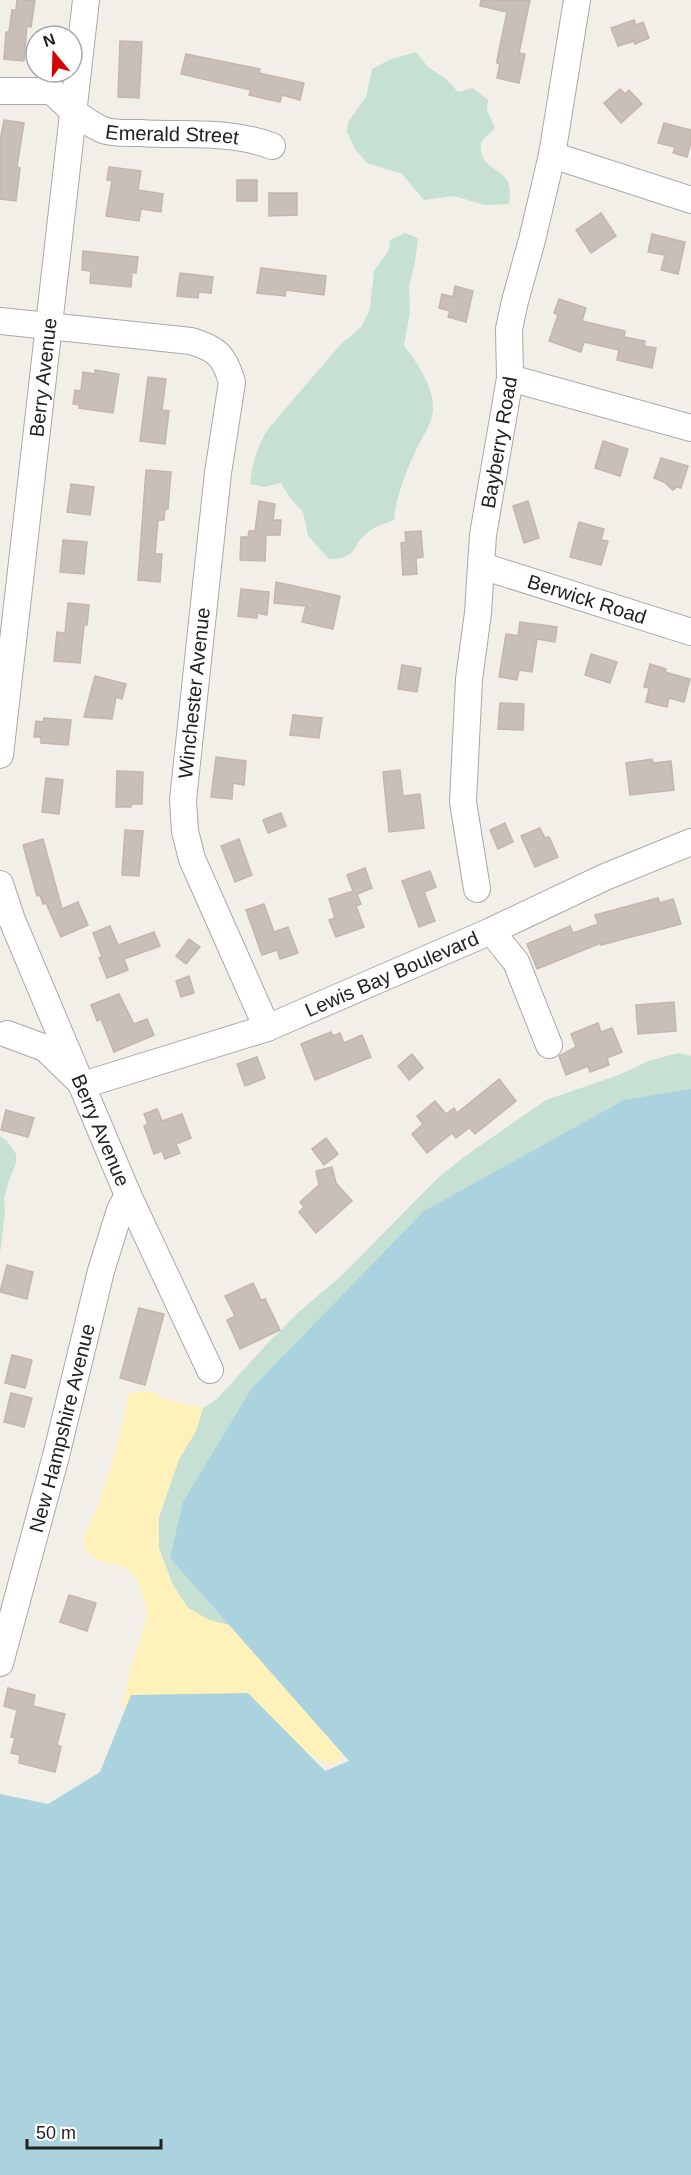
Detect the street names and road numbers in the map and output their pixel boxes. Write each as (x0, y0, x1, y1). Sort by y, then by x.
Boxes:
street label: Emerald Street (104, 120, 241, 148)
street label: Berry Avenue (25, 317, 61, 438)
street label: Bayberry Road (477, 375, 521, 510)
street label: Berwick Road (525, 570, 649, 628)
street label: Winchester Avenue (174, 606, 214, 780)
street label: Lewis Bay Boulevard (302, 927, 482, 1021)
street label: Berry Avenue (67, 1071, 134, 1190)
street label: New Hampshire Avenue (25, 1322, 99, 1535)

